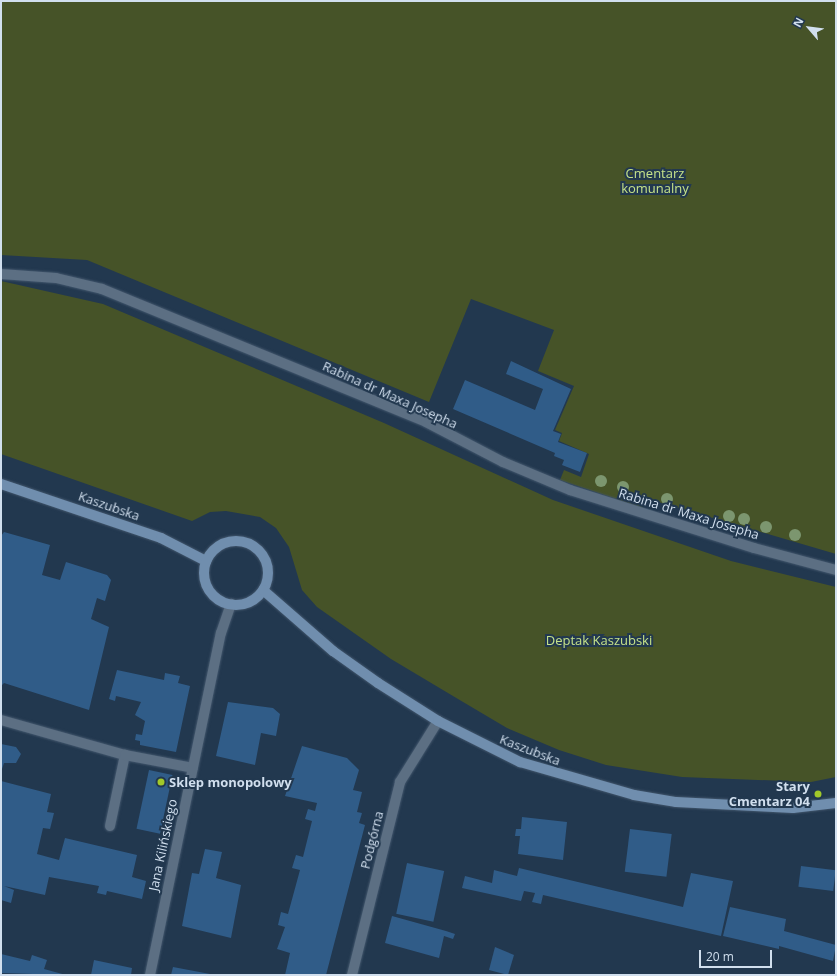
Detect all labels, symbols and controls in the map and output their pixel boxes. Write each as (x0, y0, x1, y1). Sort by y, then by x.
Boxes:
north arrow (789, 8, 829, 48)
text: N (789, 15, 807, 30)
park label: Cmentarz komunalny (621, 166, 689, 197)
street label: Rabina dr Maxa Josepha (320, 358, 460, 432)
street label: Rabina dr Maxa Josepha (617, 485, 761, 543)
street label: Kaszubska (76, 488, 142, 524)
park label: Deptak Kaszubski (546, 632, 652, 648)
street label: Kaszubska (497, 731, 563, 769)
place label: Sklep monopolowy (169, 774, 292, 790)
marker: Sklep monopolowy (156, 777, 166, 787)
place label: Stary Cmentarz 04 (729, 779, 810, 810)
marker: Stary Cmentarz 04 (813, 789, 823, 799)
street label: Jana Kilińskiego (146, 798, 180, 892)
street label: Podgórna (357, 809, 387, 871)
scale bar (701, 942, 774, 968)
text: 20 m (706, 948, 734, 965)

